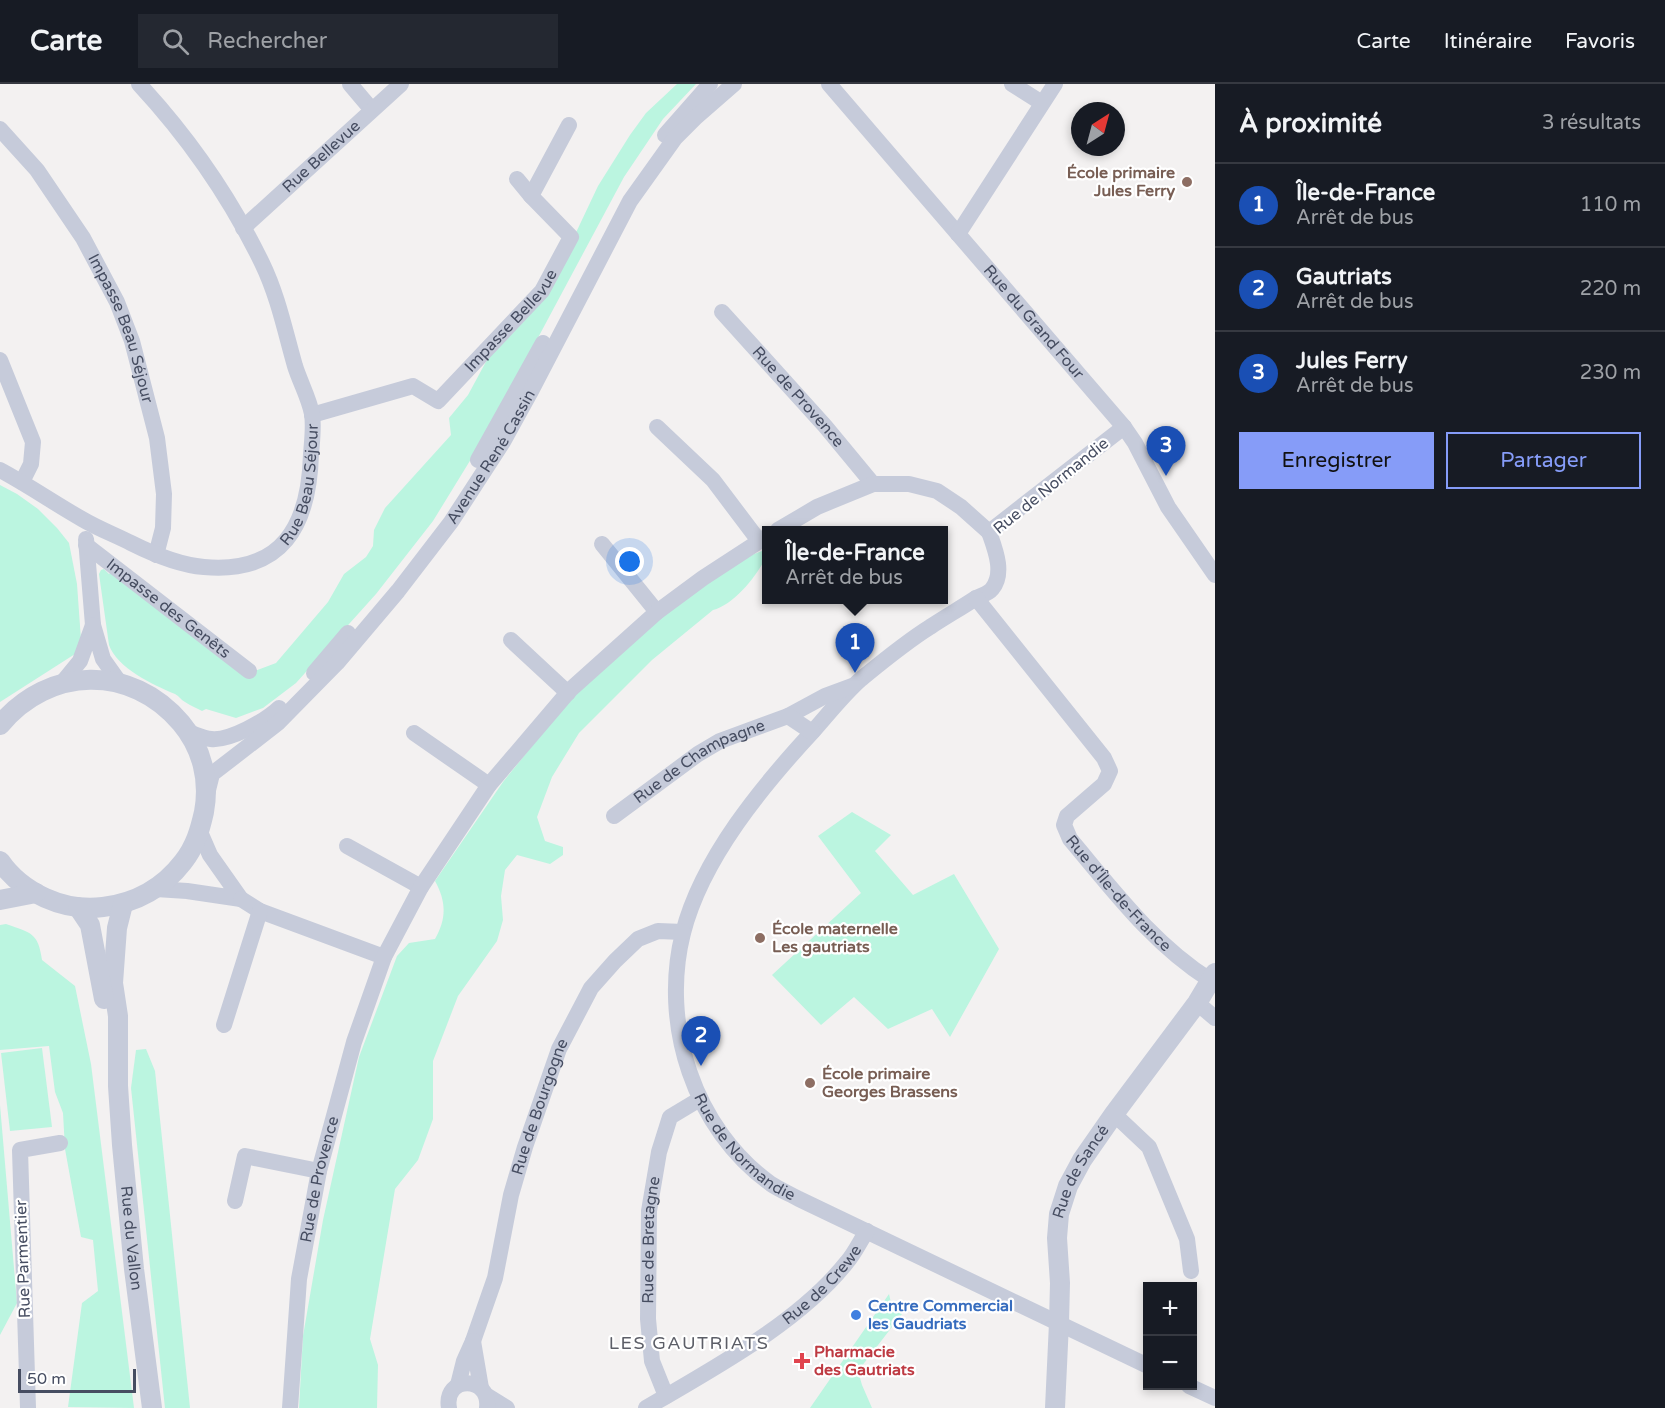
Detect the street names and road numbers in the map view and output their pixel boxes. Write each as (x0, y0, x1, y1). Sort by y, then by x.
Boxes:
street label: Rue Bellevue (278, 116, 365, 197)
street label: Impasse Beau Séjour (83, 251, 158, 406)
street label: Rue du Grand Four (979, 261, 1089, 384)
street label: Impasse Bellevue (460, 266, 562, 376)
street label: Rue de Provence (748, 342, 848, 451)
street label: Avenue René Cassin (442, 386, 540, 528)
street label: Rue Beau Séjour (276, 423, 323, 550)
street label: Rue de Normandie (989, 433, 1113, 539)
street label: Impasse des Genêts (102, 554, 234, 663)
street label: Rue de Champagne (630, 715, 768, 808)
street label: Rue d'Île-de-France (1061, 831, 1175, 956)
street label: Rue de Bourgogne (507, 1035, 573, 1177)
street label: Rue de Normandie (689, 1090, 799, 1205)
street label: Rue de Provence (296, 1114, 343, 1244)
street label: Rue de Sancé (1048, 1121, 1113, 1221)
street label: Rue de Bretagne (638, 1175, 665, 1304)
street label: Rue du Vallon (116, 1185, 147, 1292)
street label: Rue Parmentier (11, 1199, 35, 1319)
street label: Rue de Crewe (778, 1241, 866, 1329)

